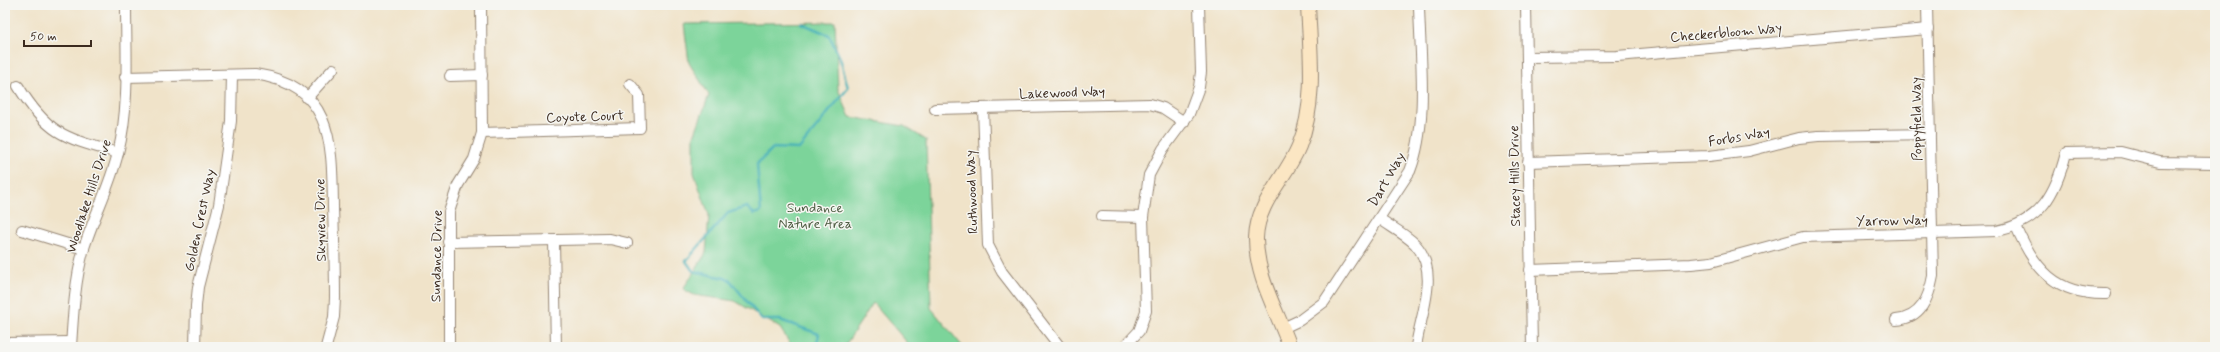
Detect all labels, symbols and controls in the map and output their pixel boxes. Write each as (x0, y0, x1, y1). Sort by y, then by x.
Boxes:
street label: Checkerbloom Way (1669, 19, 1783, 47)
scale bar (24, 22, 91, 48)
text: 50 m (30, 29, 57, 45)
street label: Poppyfield Way (1907, 77, 1927, 161)
street label: Lakewood Way (1019, 83, 1105, 103)
street label: Coyote Court (546, 107, 625, 127)
street label: Forbs Way (1707, 123, 1771, 151)
street label: Stacey Hills Drive (1505, 125, 1525, 227)
street label: Woodlake Hills Drive (62, 137, 116, 256)
street label: Dart Way (1364, 149, 1410, 210)
street label: Ruthwood Way (962, 150, 982, 234)
street label: Golden Crest Way (180, 167, 220, 273)
street label: Skyview Drive (311, 178, 331, 262)
park label: Sundance Nature Area (778, 199, 852, 233)
street label: Sundance Drive (427, 210, 447, 302)
street label: Yarrow Way (1856, 211, 1928, 231)

